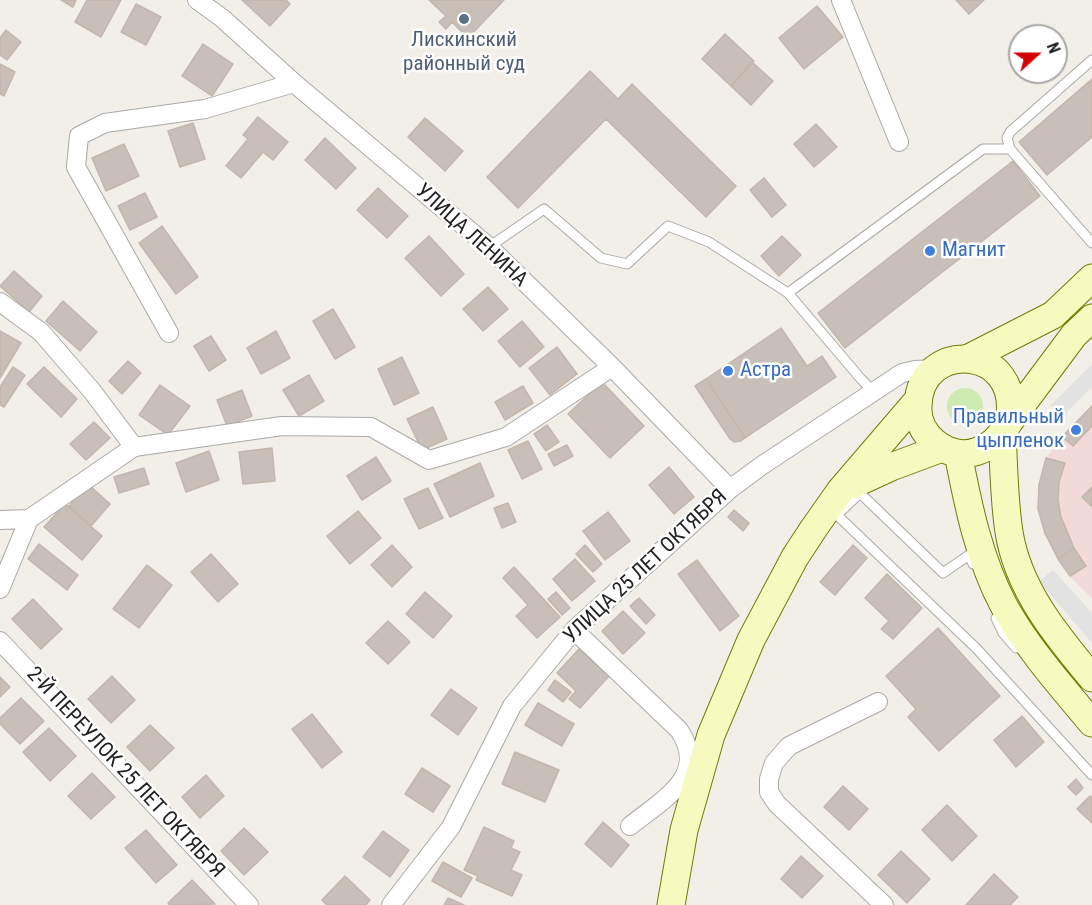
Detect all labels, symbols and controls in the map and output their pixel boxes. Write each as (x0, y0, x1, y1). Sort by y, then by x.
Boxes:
marker: Лискинский районный суд (457, 12, 471, 26)
north arrow (1008, 24, 1068, 84)
place label: Лискинский районный суд (403, 28, 525, 78)
text: N (1043, 40, 1064, 56)
street label: УЛИЦА ЛЕНИНА (410, 179, 532, 293)
place label: Магнит (942, 238, 1006, 264)
marker: Магнит (923, 244, 937, 258)
place label: Астра (740, 358, 791, 384)
marker: Астра (721, 364, 735, 378)
place label: Правильный цыпленок (953, 405, 1064, 455)
marker: Правильный цыпленок (1069, 423, 1083, 437)
street label: УЛИЦА 25 ЛЕТ ОКТЯБРЯ (559, 485, 733, 649)
street label: 2-Й ПЕРЕУЛОК 25 ЛЕТ ОКТЯБРЯ (21, 662, 229, 884)

